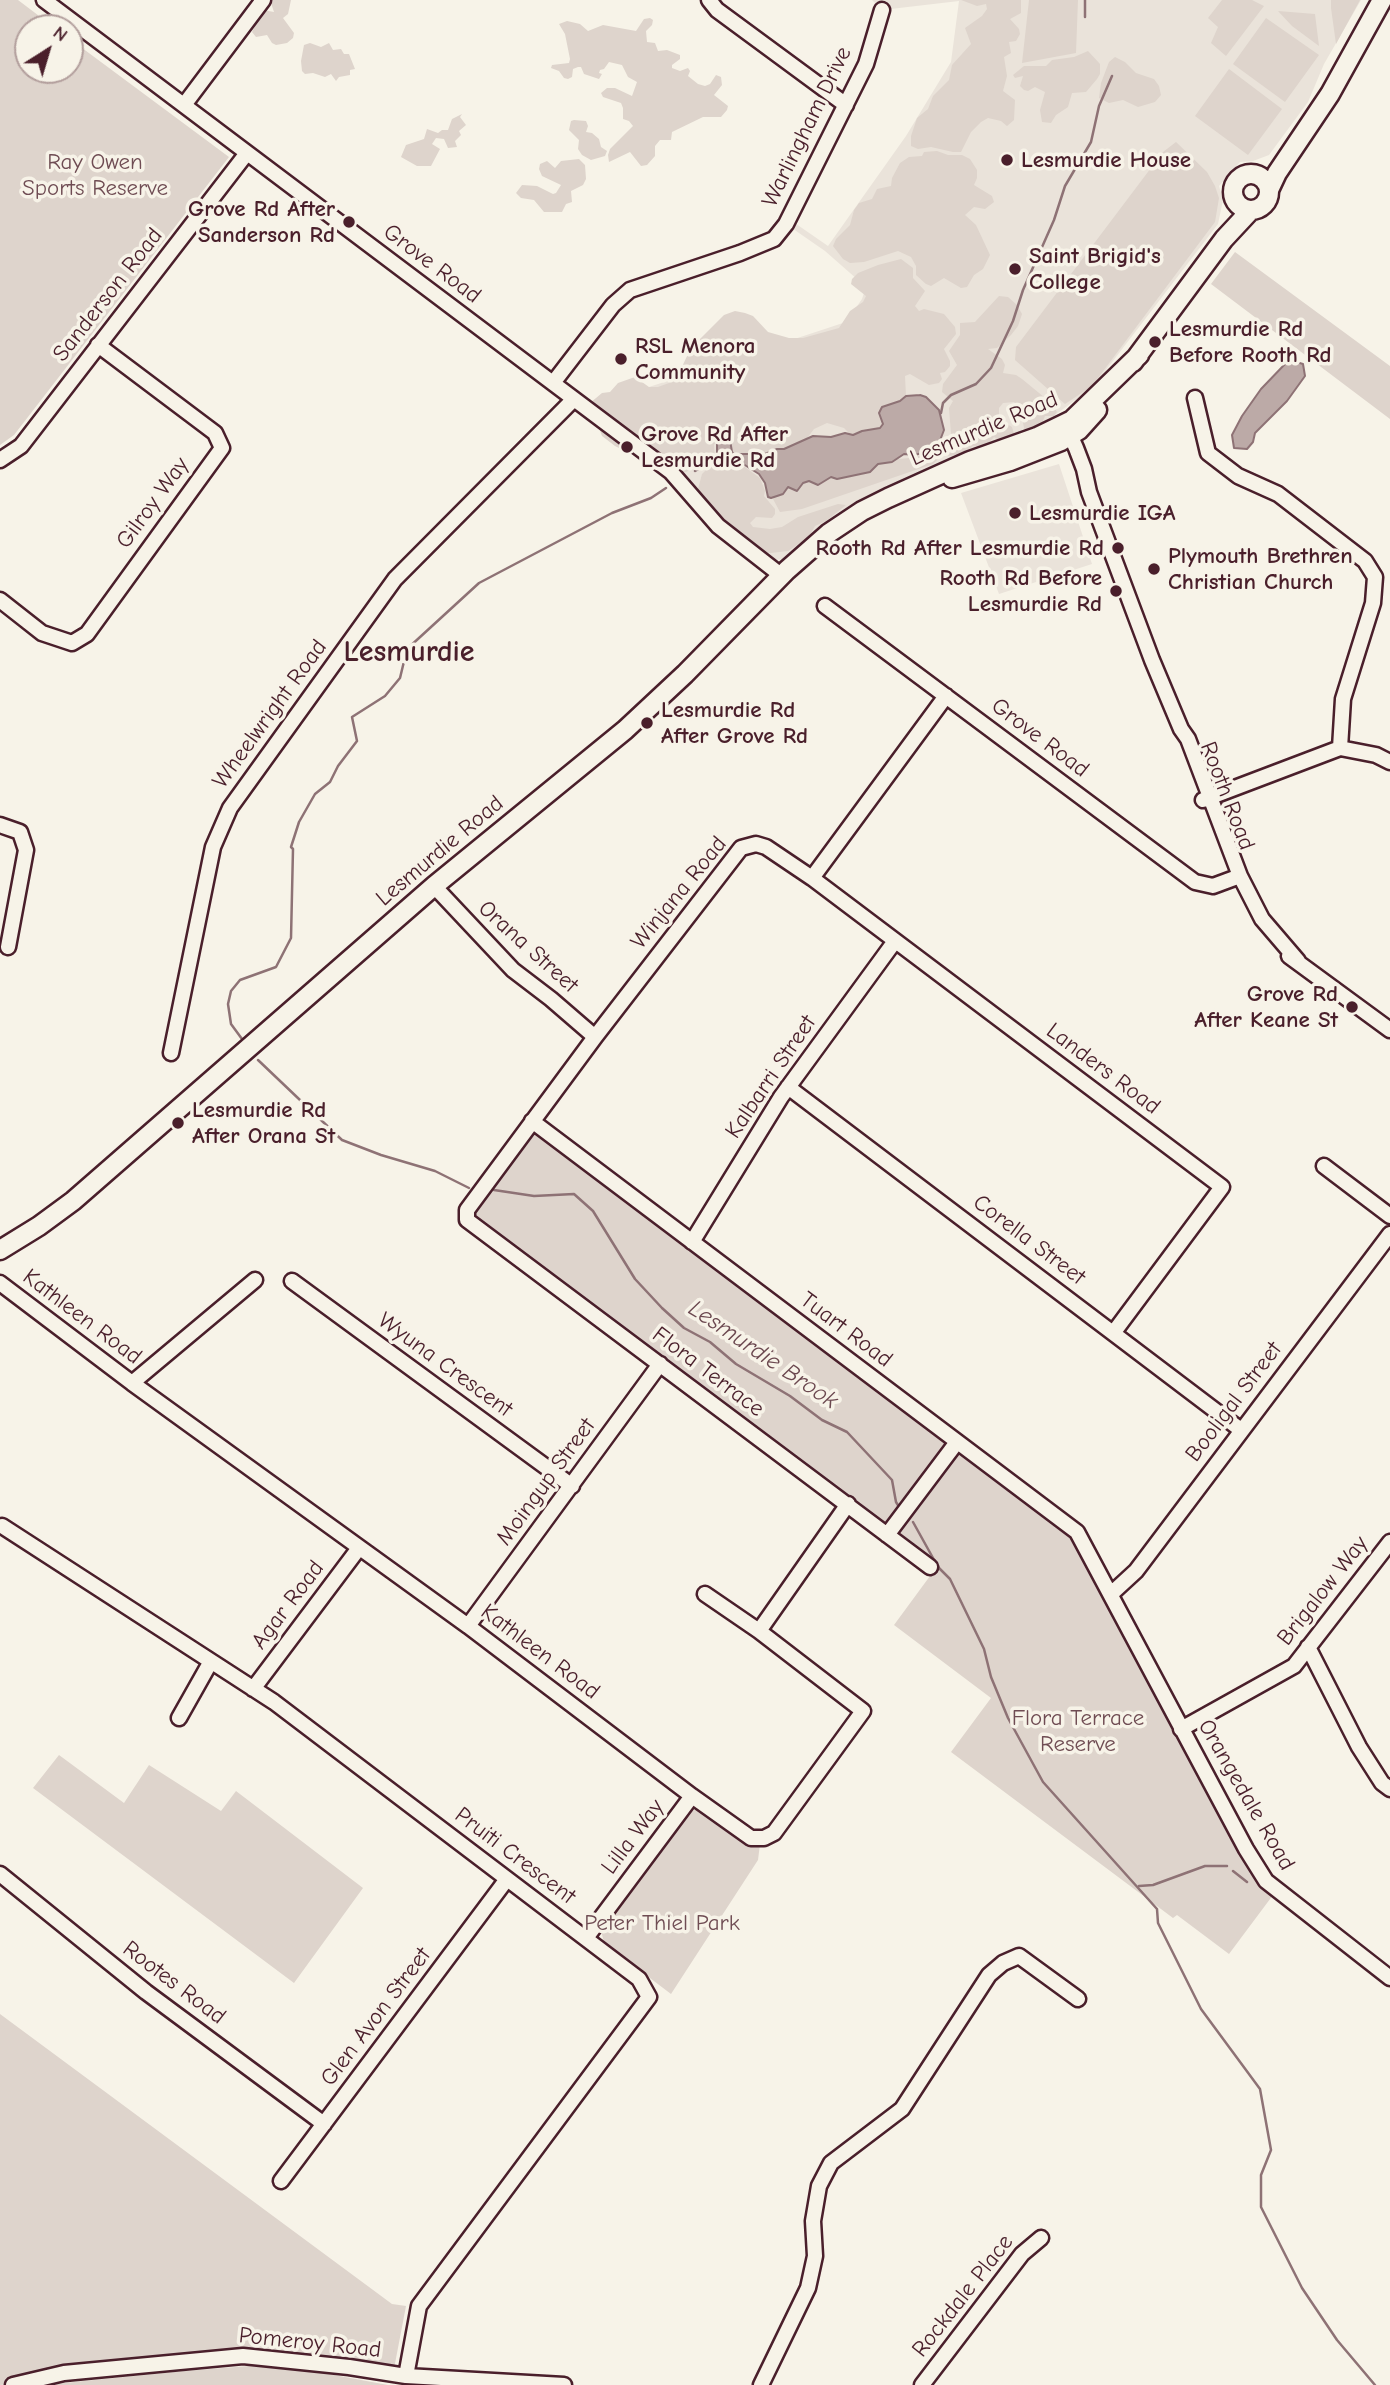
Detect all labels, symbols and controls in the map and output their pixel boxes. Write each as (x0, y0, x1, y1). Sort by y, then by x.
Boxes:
north arrow (14, 14, 84, 84)
text: N (49, 21, 72, 46)
street label: Warlingham Drive (756, 42, 858, 212)
place label: Lesmurdie House (1021, 146, 1191, 174)
park label: Ray Owen Sports Reserve (22, 148, 168, 202)
marker: Lesmurdie House (999, 152, 1015, 168)
place label: Grove Rd After Sanderson Rd (188, 195, 335, 249)
marker: Grove Rd After Sanderson Rd (341, 214, 357, 230)
street label: Grove Road (378, 218, 486, 310)
street label: Sanderson Road (47, 223, 169, 367)
place label: Saint Brigid's College (1029, 242, 1161, 296)
marker: Saint Brigid's College (1007, 261, 1023, 277)
place label: Lesmurdie Rd Before Rooth Rd (1169, 315, 1332, 369)
place label: RSL Menora Community (635, 332, 755, 386)
marker: Lesmurdie Rd Before Rooth Rd (1147, 334, 1163, 350)
marker: RSL Menora Community (613, 351, 629, 367)
street label: Lesmurdie Road (906, 385, 1062, 473)
place label: Grove Rd After Lesmurdie Rd (641, 420, 788, 474)
marker: Grove Rd After Lesmurdie Rd (619, 439, 635, 455)
street label: Gilroy Way (111, 452, 195, 554)
place label: Lesmurdie IGA (1029, 499, 1175, 527)
marker: Lesmurdie IGA (1007, 505, 1023, 521)
place label: Rooth Rd After Lesmurdie Rd (815, 534, 1104, 562)
marker: Rooth Rd After Lesmurdie Rd (1110, 540, 1126, 556)
place label: Plymouth Brethren Christian Church (1168, 542, 1353, 596)
marker: Plymouth Brethren Christian Church (1146, 561, 1162, 577)
place label: Rooth Rd Before Lesmurdie Rd (939, 564, 1102, 618)
marker: Rooth Rd Before Lesmurdie Rd (1108, 583, 1124, 599)
street label: Wheelwright Road (207, 634, 333, 794)
district label: Lesmurdie (343, 635, 475, 671)
street label: Grove Road (986, 692, 1094, 784)
place label: Lesmurdie Rd After Grove Rd (661, 696, 808, 750)
marker: Lesmurdie Rd After Grove Rd (639, 715, 655, 731)
street label: Rooth Road (1194, 738, 1260, 854)
street label: Lesmurdie Road (371, 790, 509, 912)
street label: Winjana Road (625, 831, 733, 955)
street label: Orana Street (472, 895, 584, 999)
place label: Grove Rd After Keane St (1194, 980, 1338, 1034)
marker: Grove Rd After Keane St (1344, 999, 1360, 1015)
street label: Kalbarri Street (720, 1010, 822, 1144)
street label: Landers Road (1041, 1017, 1165, 1121)
place label: Lesmurdie Rd After Orana St (192, 1096, 335, 1150)
marker: Lesmurdie Rd After Orana St (170, 1115, 186, 1131)
street label: Corella Street (967, 1189, 1091, 1291)
street label: Kathleen Road (17, 1263, 147, 1371)
street label: Tuart Road (794, 1286, 898, 1374)
water label: Lesmurdie Brook (683, 1294, 843, 1416)
street label: Wyuna Crescent (372, 1307, 518, 1423)
street label: Flora Terrace (647, 1321, 769, 1423)
street label: Booligal Street (1180, 1337, 1288, 1467)
street label: Moingup Street (491, 1413, 601, 1551)
street label: Brigalow Way (1272, 1531, 1374, 1651)
street label: Agar Road (246, 1555, 330, 1655)
street label: Kathleen Road (475, 1598, 605, 1706)
park label: Flora Terrace Reserve (1012, 1704, 1144, 1758)
street label: Orangedale Road (1192, 1715, 1300, 1875)
street label: Lilla Way (596, 1794, 670, 1880)
street label: Pruiti Crescent (449, 1802, 581, 1910)
park label: Peter Thiel Park (584, 1909, 740, 1937)
street label: Rootes Road (117, 1935, 231, 2031)
street label: Glen Avon Street (315, 1942, 437, 2092)
street label: Rockdale Place (907, 2229, 1019, 2363)
street label: Pomeroy Road (237, 2322, 383, 2364)

